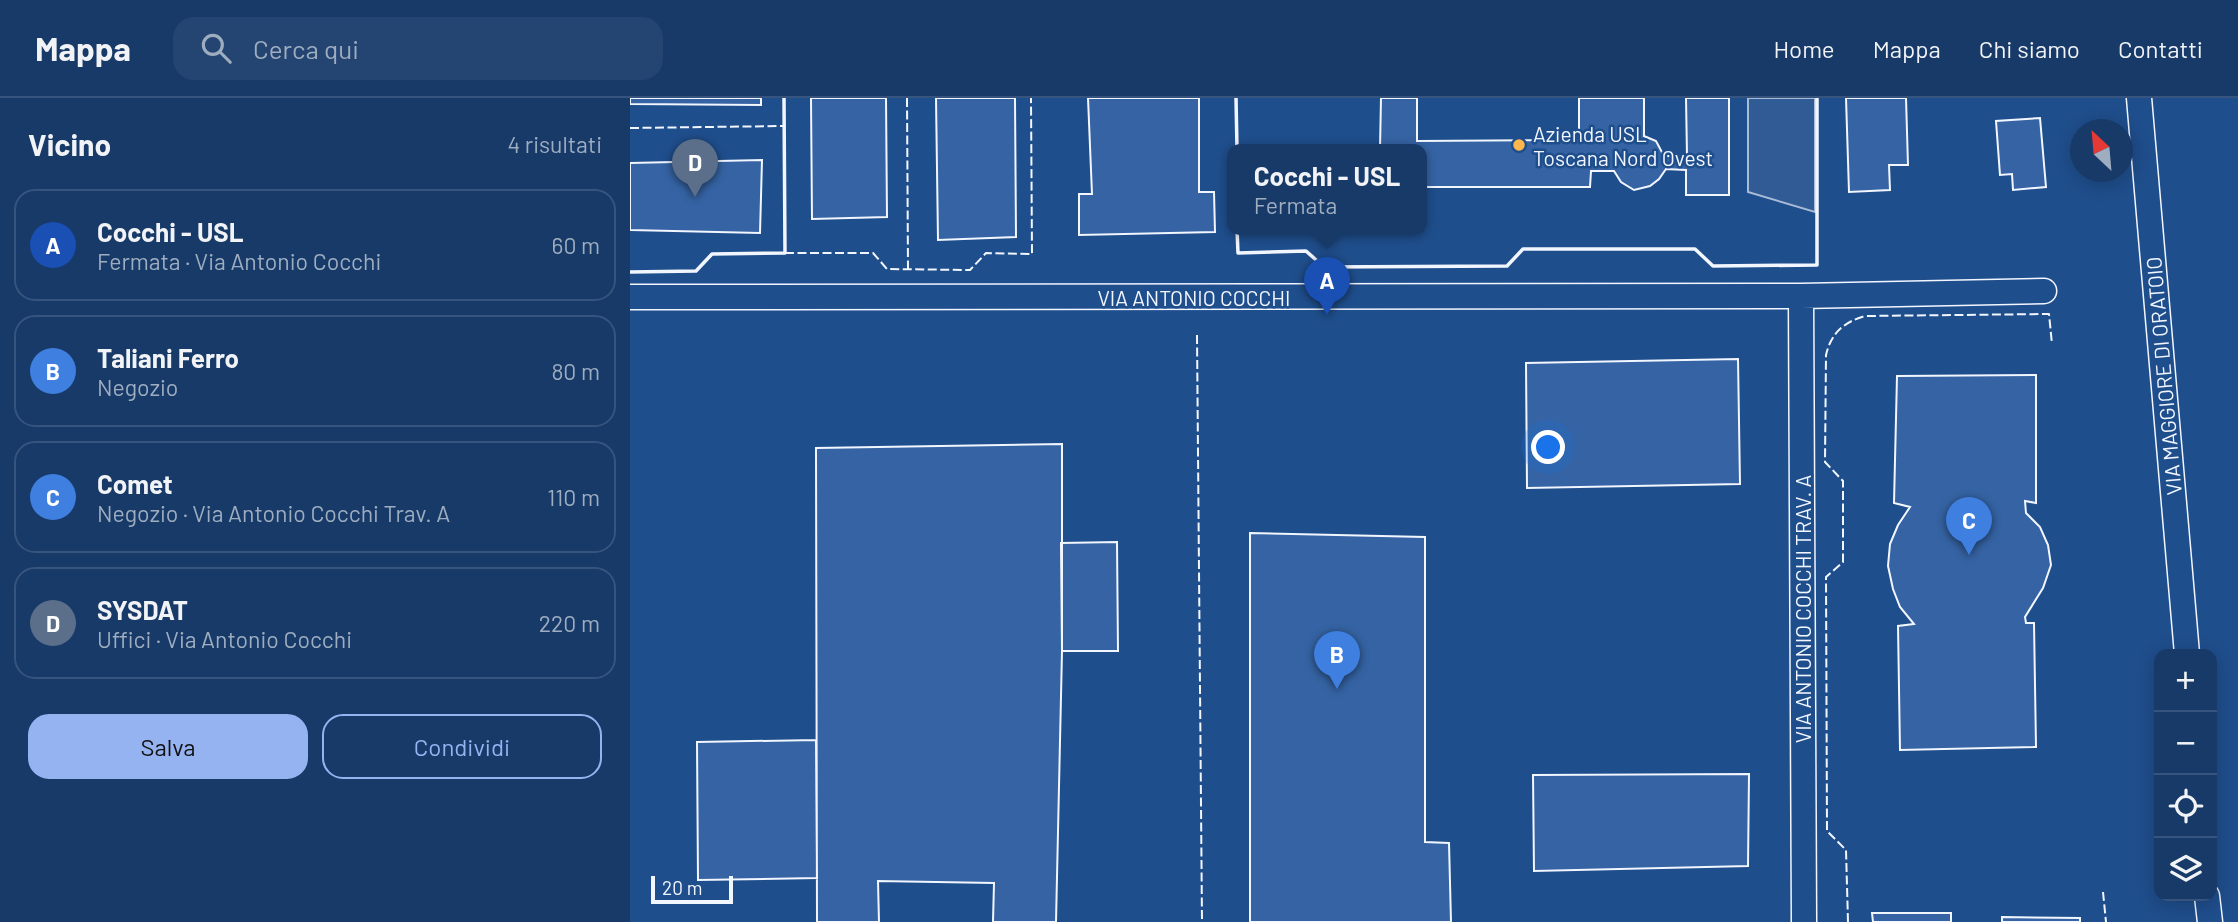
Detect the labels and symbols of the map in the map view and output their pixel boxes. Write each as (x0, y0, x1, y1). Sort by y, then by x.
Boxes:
north arrow (2070, 119, 2133, 182)
place label: Azienda USL Toscana Nord Ovest (1533, 121, 1713, 170)
marker: Azienda USL Toscana Nord Ovest (1511, 137, 1527, 153)
pin: D (672, 139, 718, 197)
street label: VIA MAGGIORE DI ORATOIO (2140, 256, 2186, 496)
pin: A (1304, 257, 1350, 315)
street label: VIA ANTONIO COCCHI (1097, 285, 1291, 310)
your location (1531, 430, 1565, 464)
street label: VIA ANTONIO COCCHI TRAV. A (1790, 475, 1815, 743)
pin: C (1946, 497, 1992, 555)
pin: B (1314, 631, 1360, 689)
scale bar (651, 873, 733, 905)

